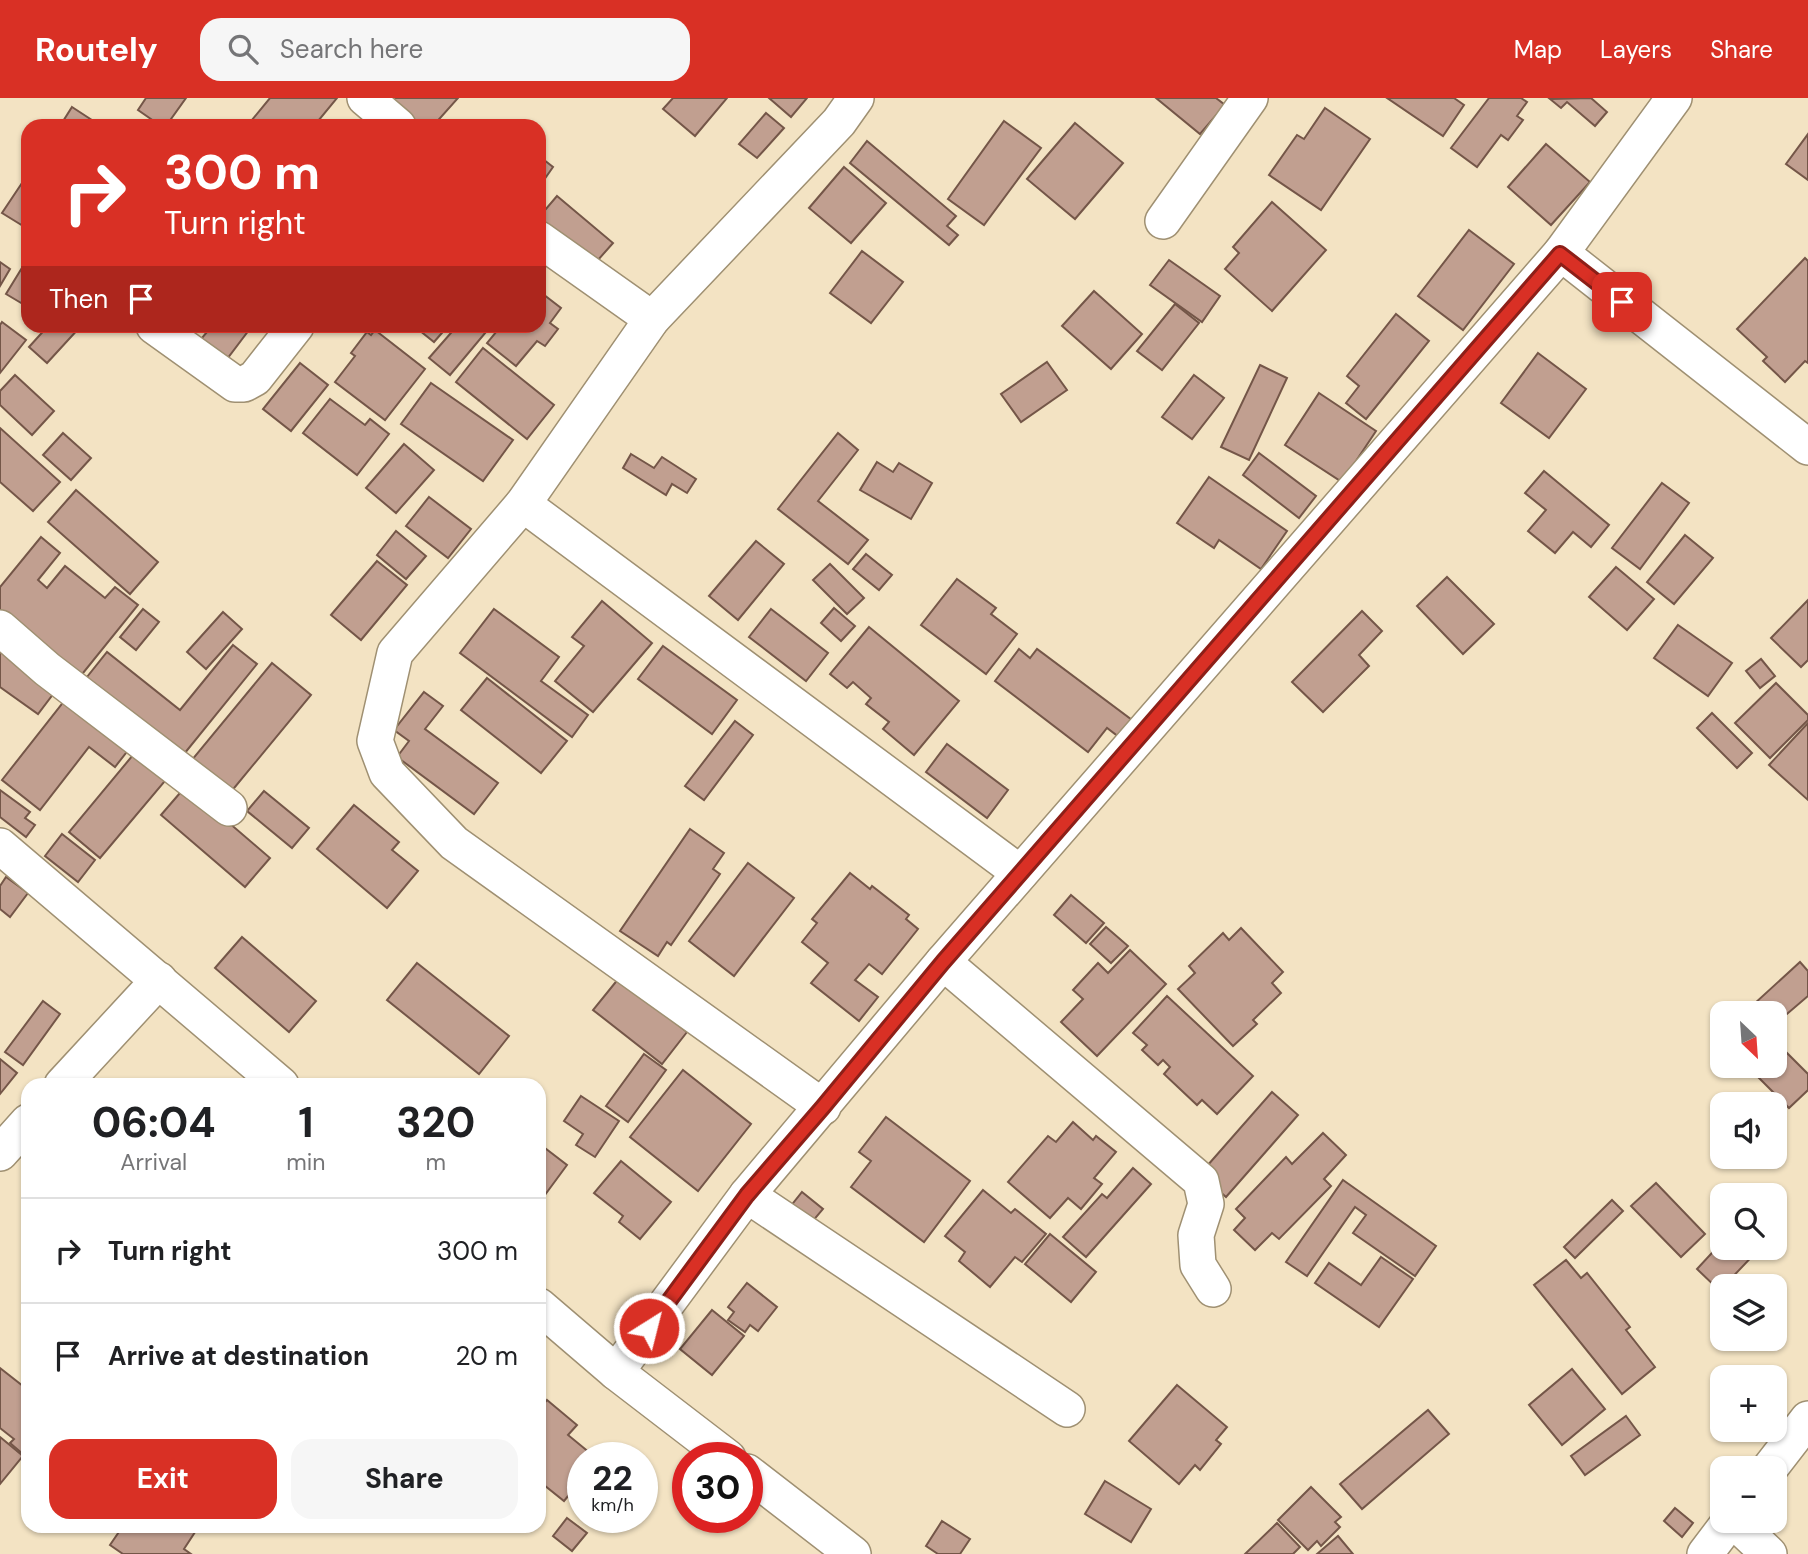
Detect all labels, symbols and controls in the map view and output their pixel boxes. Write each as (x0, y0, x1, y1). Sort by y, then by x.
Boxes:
search box (200, 18, 690, 81)
text: Routely (35, 28, 158, 71)
icon: search (224, 30, 262, 68)
text: Search here (280, 32, 423, 66)
text: Map (1514, 34, 1562, 65)
text: Layers (1600, 34, 1672, 65)
text: Share (1710, 34, 1773, 65)
text: 300 m (164, 140, 320, 204)
icon: right (49, 147, 140, 238)
text: Turn right (164, 202, 306, 244)
pin (1592, 272, 1652, 332)
icon: arrive (122, 280, 160, 318)
text: Then (49, 282, 108, 316)
icon: arrive (1603, 283, 1641, 321)
north arrow (1710, 1001, 1787, 1078)
map controls (1710, 1001, 1787, 1533)
button: sound (1710, 1092, 1787, 1169)
text: 06:04 (92, 1095, 216, 1150)
text: 1 (298, 1095, 314, 1150)
text: 320 (396, 1095, 475, 1150)
text: Arrival (120, 1147, 187, 1177)
text: min (286, 1147, 325, 1177)
text: m (425, 1147, 446, 1177)
button: search (1710, 1183, 1787, 1260)
icon: right (49, 1232, 87, 1270)
text: Turn right (108, 1234, 232, 1268)
text: 300 m (437, 1234, 518, 1268)
button: layers (1710, 1274, 1787, 1351)
position arrow (612, 1291, 686, 1365)
icon: arrive (49, 1337, 87, 1375)
text: Arrive at destination (108, 1339, 369, 1373)
text: 20 m (455, 1339, 518, 1373)
button: + (1710, 1365, 1787, 1442)
button: Exit (49, 1439, 277, 1519)
button: Share (291, 1439, 518, 1519)
speed limit sign: 30 (672, 1442, 763, 1533)
text: 22 (592, 1455, 633, 1501)
button: − (1710, 1456, 1787, 1533)
text: km/h (591, 1493, 634, 1517)

